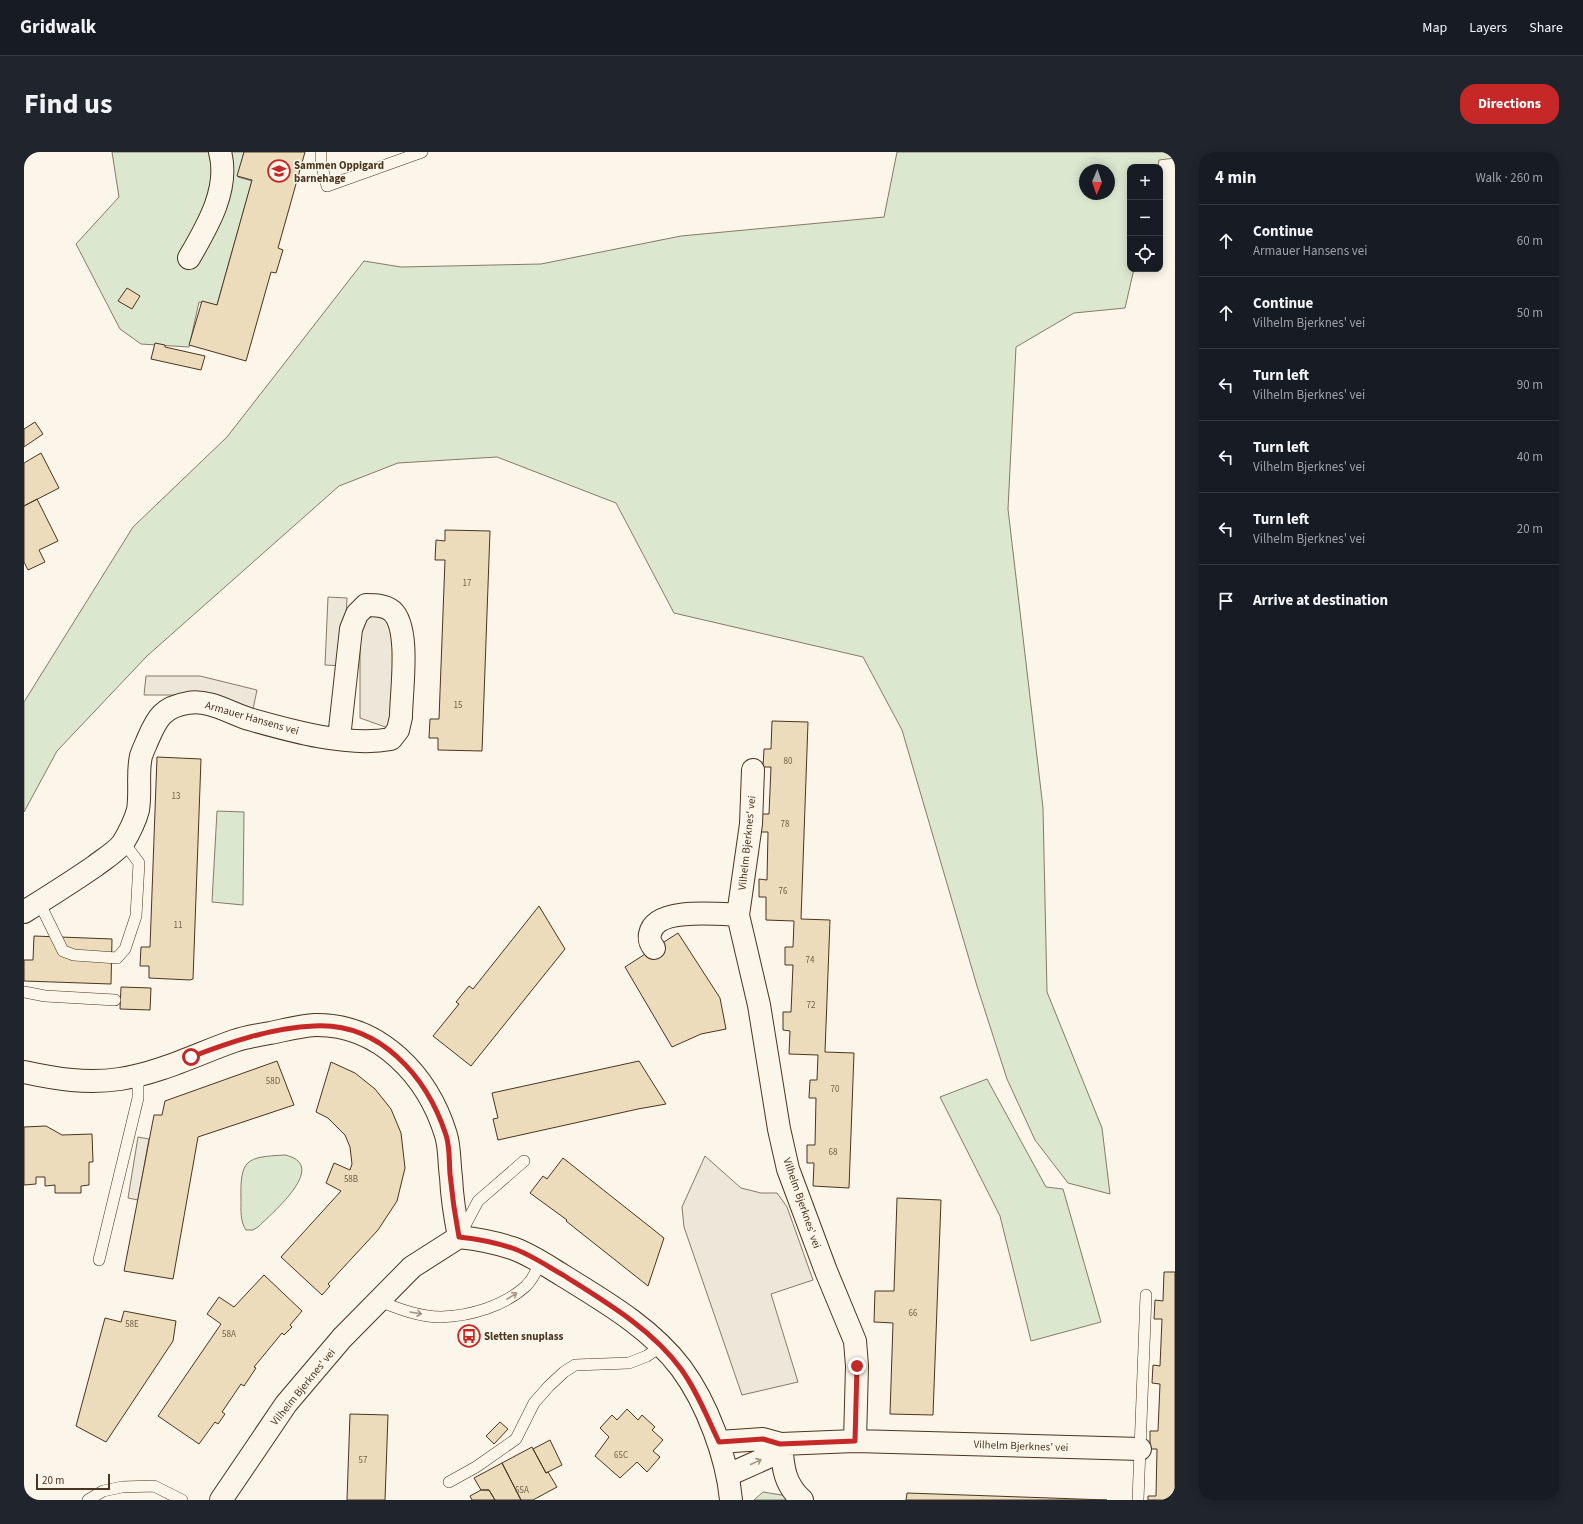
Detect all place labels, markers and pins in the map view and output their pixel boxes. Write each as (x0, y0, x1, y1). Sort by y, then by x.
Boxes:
school or university icon: Sammen Oppigard barnehage (266, 158, 292, 184)
place label: Sammen Oppigard barnehage (294, 158, 384, 186)
bus stop icon: Sletten snuplass (456, 1323, 482, 1349)
place label: Sletten snuplass (484, 1329, 564, 1344)

